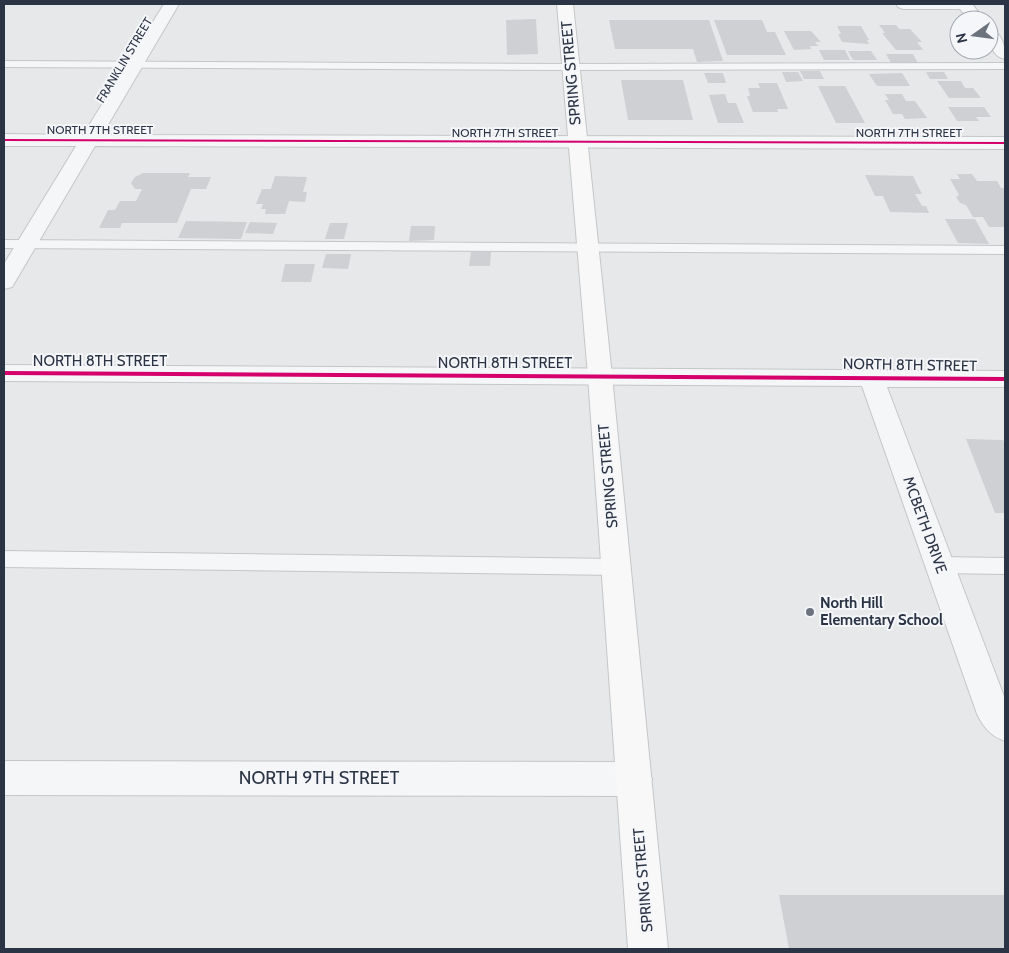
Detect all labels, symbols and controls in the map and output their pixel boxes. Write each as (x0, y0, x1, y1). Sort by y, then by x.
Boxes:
north arrow (949, 10, 999, 60)
street label: FRANKLIN STREET (93, 14, 156, 105)
street label: SPRING STREET (557, 20, 585, 126)
text: N (951, 31, 971, 45)
street label: NORTH 7TH STREET (47, 122, 154, 137)
street label: NORTH 7TH STREET (452, 125, 559, 140)
street label: NORTH 7TH STREET (856, 125, 963, 140)
street label: NORTH 8TH STREET (33, 352, 167, 370)
street label: NORTH 8TH STREET (438, 354, 572, 372)
street label: NORTH 8TH STREET (843, 355, 977, 375)
street label: SPRING STREET (594, 423, 622, 529)
street label: MCBETH DRIVE (899, 474, 951, 576)
place label: North Hill Elementary School (820, 594, 943, 629)
marker: North Hill Elementary School (804, 606, 816, 618)
street label: NORTH 9TH STREET (239, 767, 400, 789)
street label: SPRING STREET (629, 827, 657, 933)

